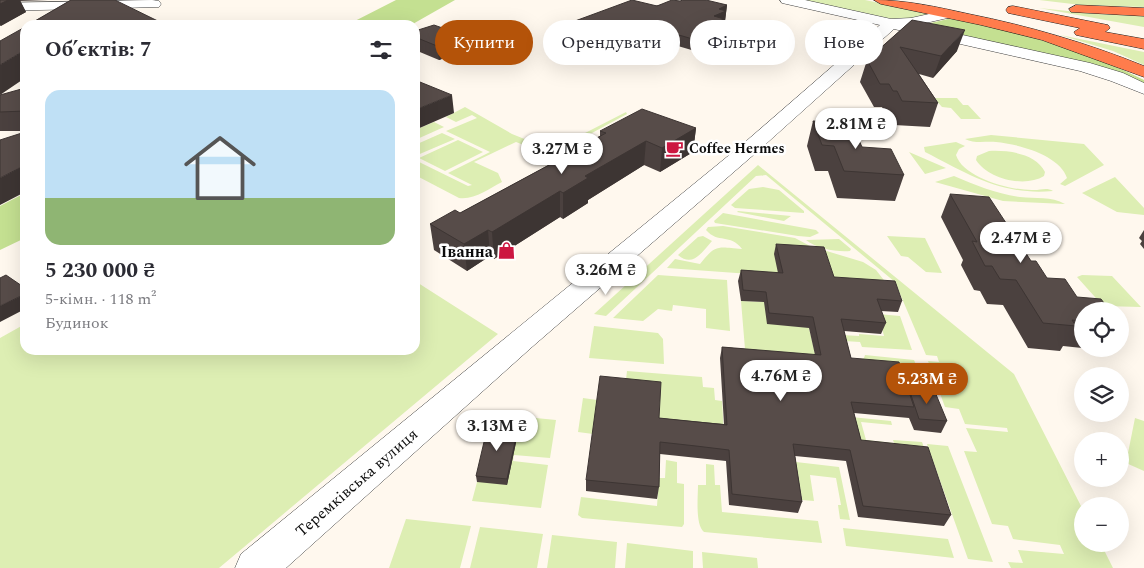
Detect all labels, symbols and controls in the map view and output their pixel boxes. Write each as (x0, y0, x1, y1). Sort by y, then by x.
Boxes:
chip: Купити (435, 20, 533, 65)
chip: Орендувати (543, 20, 680, 65)
chip: Фільтри (690, 20, 795, 65)
chip: Нове (805, 20, 883, 65)
text: Об’єктів: 7 (45, 34, 152, 66)
icon: filters (367, 36, 395, 64)
pin: 2.81M ₴ (810, 108, 902, 150)
text: 2.81M ₴ (826, 112, 886, 136)
icon: home (175, 123, 265, 213)
pin: 3.27M ₴ (516, 132, 608, 175)
text: 3.27M ₴ (532, 137, 592, 161)
cafe icon: Coffee Hermes (665, 138, 685, 158)
place label: Coffee Hermes (689, 138, 785, 159)
pin: 2.47M ₴ (975, 222, 1067, 264)
text: 2.47M ₴ (991, 226, 1051, 250)
place label: Іванна (441, 240, 494, 264)
shop icon: Іванна (497, 241, 517, 261)
pin: 3.26M ₴ (560, 254, 652, 296)
text: 5 230 000 ₴ (45, 255, 155, 287)
text: 3.26M ₴ (576, 258, 636, 282)
text: 5-кімн. · 118 m² (45, 287, 156, 311)
map controls (1074, 302, 1129, 552)
button: locate (1074, 302, 1129, 357)
text: Будинок (45, 311, 109, 335)
pin: 4.76M ₴ (735, 360, 827, 402)
pin: 5.23M ₴ (881, 362, 973, 405)
text: 4.76M ₴ (751, 364, 811, 388)
text: 5.23M ₴ (897, 367, 957, 391)
button: layers (1074, 367, 1129, 422)
pin: 3.13M ₴ (451, 410, 543, 452)
text: 3.13M ₴ (467, 414, 527, 438)
street label: Теремківська вулиця (290, 423, 423, 543)
button: + (1074, 432, 1129, 487)
button: − (1074, 497, 1129, 552)

